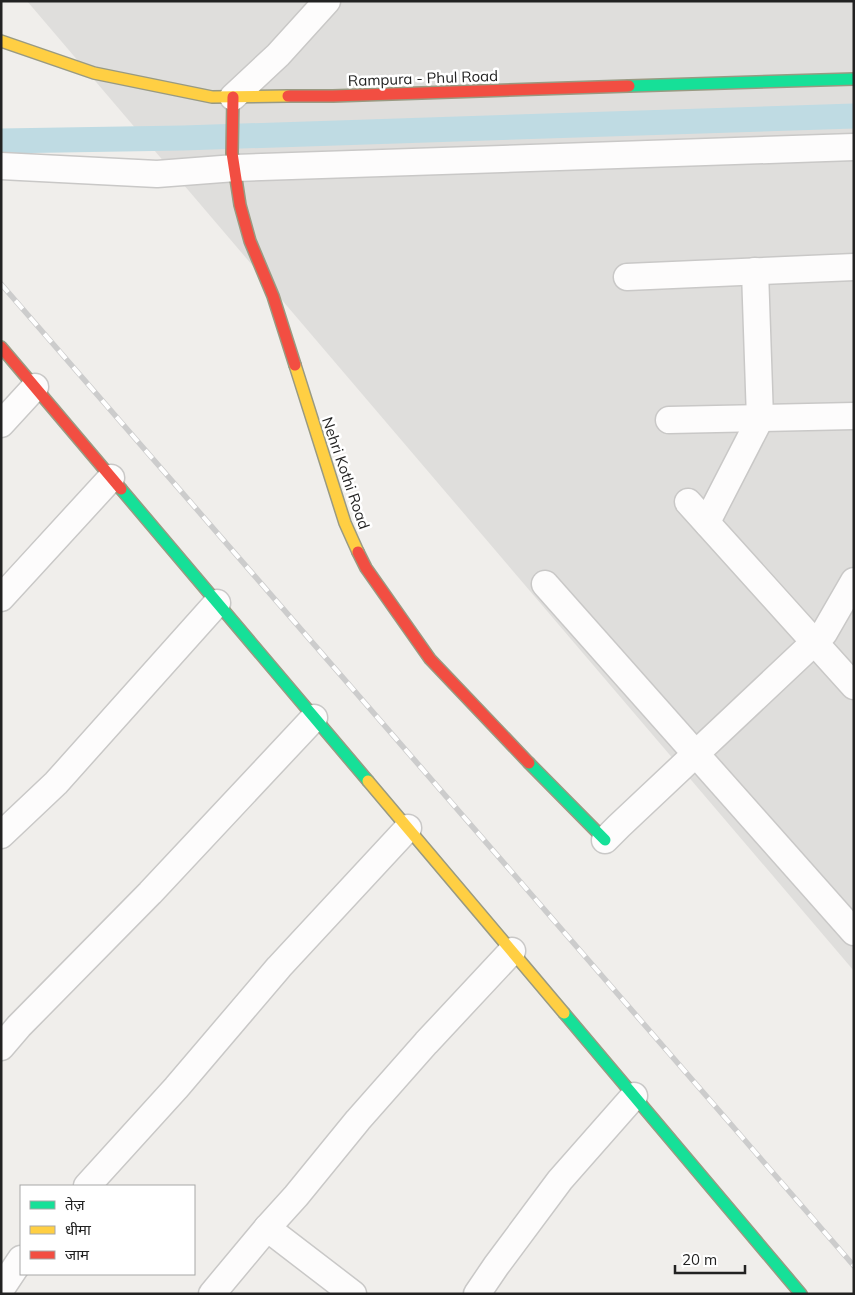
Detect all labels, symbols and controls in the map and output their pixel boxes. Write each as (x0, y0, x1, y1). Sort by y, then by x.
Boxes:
street label: Rampura - Phul Road (348, 66, 498, 90)
street label: Nehri Kothi Road (318, 414, 374, 532)
legend (20, 1185, 195, 1275)
text: तेज़ (65, 1195, 86, 1214)
text: धीमा (65, 1220, 92, 1239)
scale bar (675, 1242, 745, 1274)
text: जाम (65, 1245, 90, 1264)
text: 20 m (682, 1250, 717, 1269)

